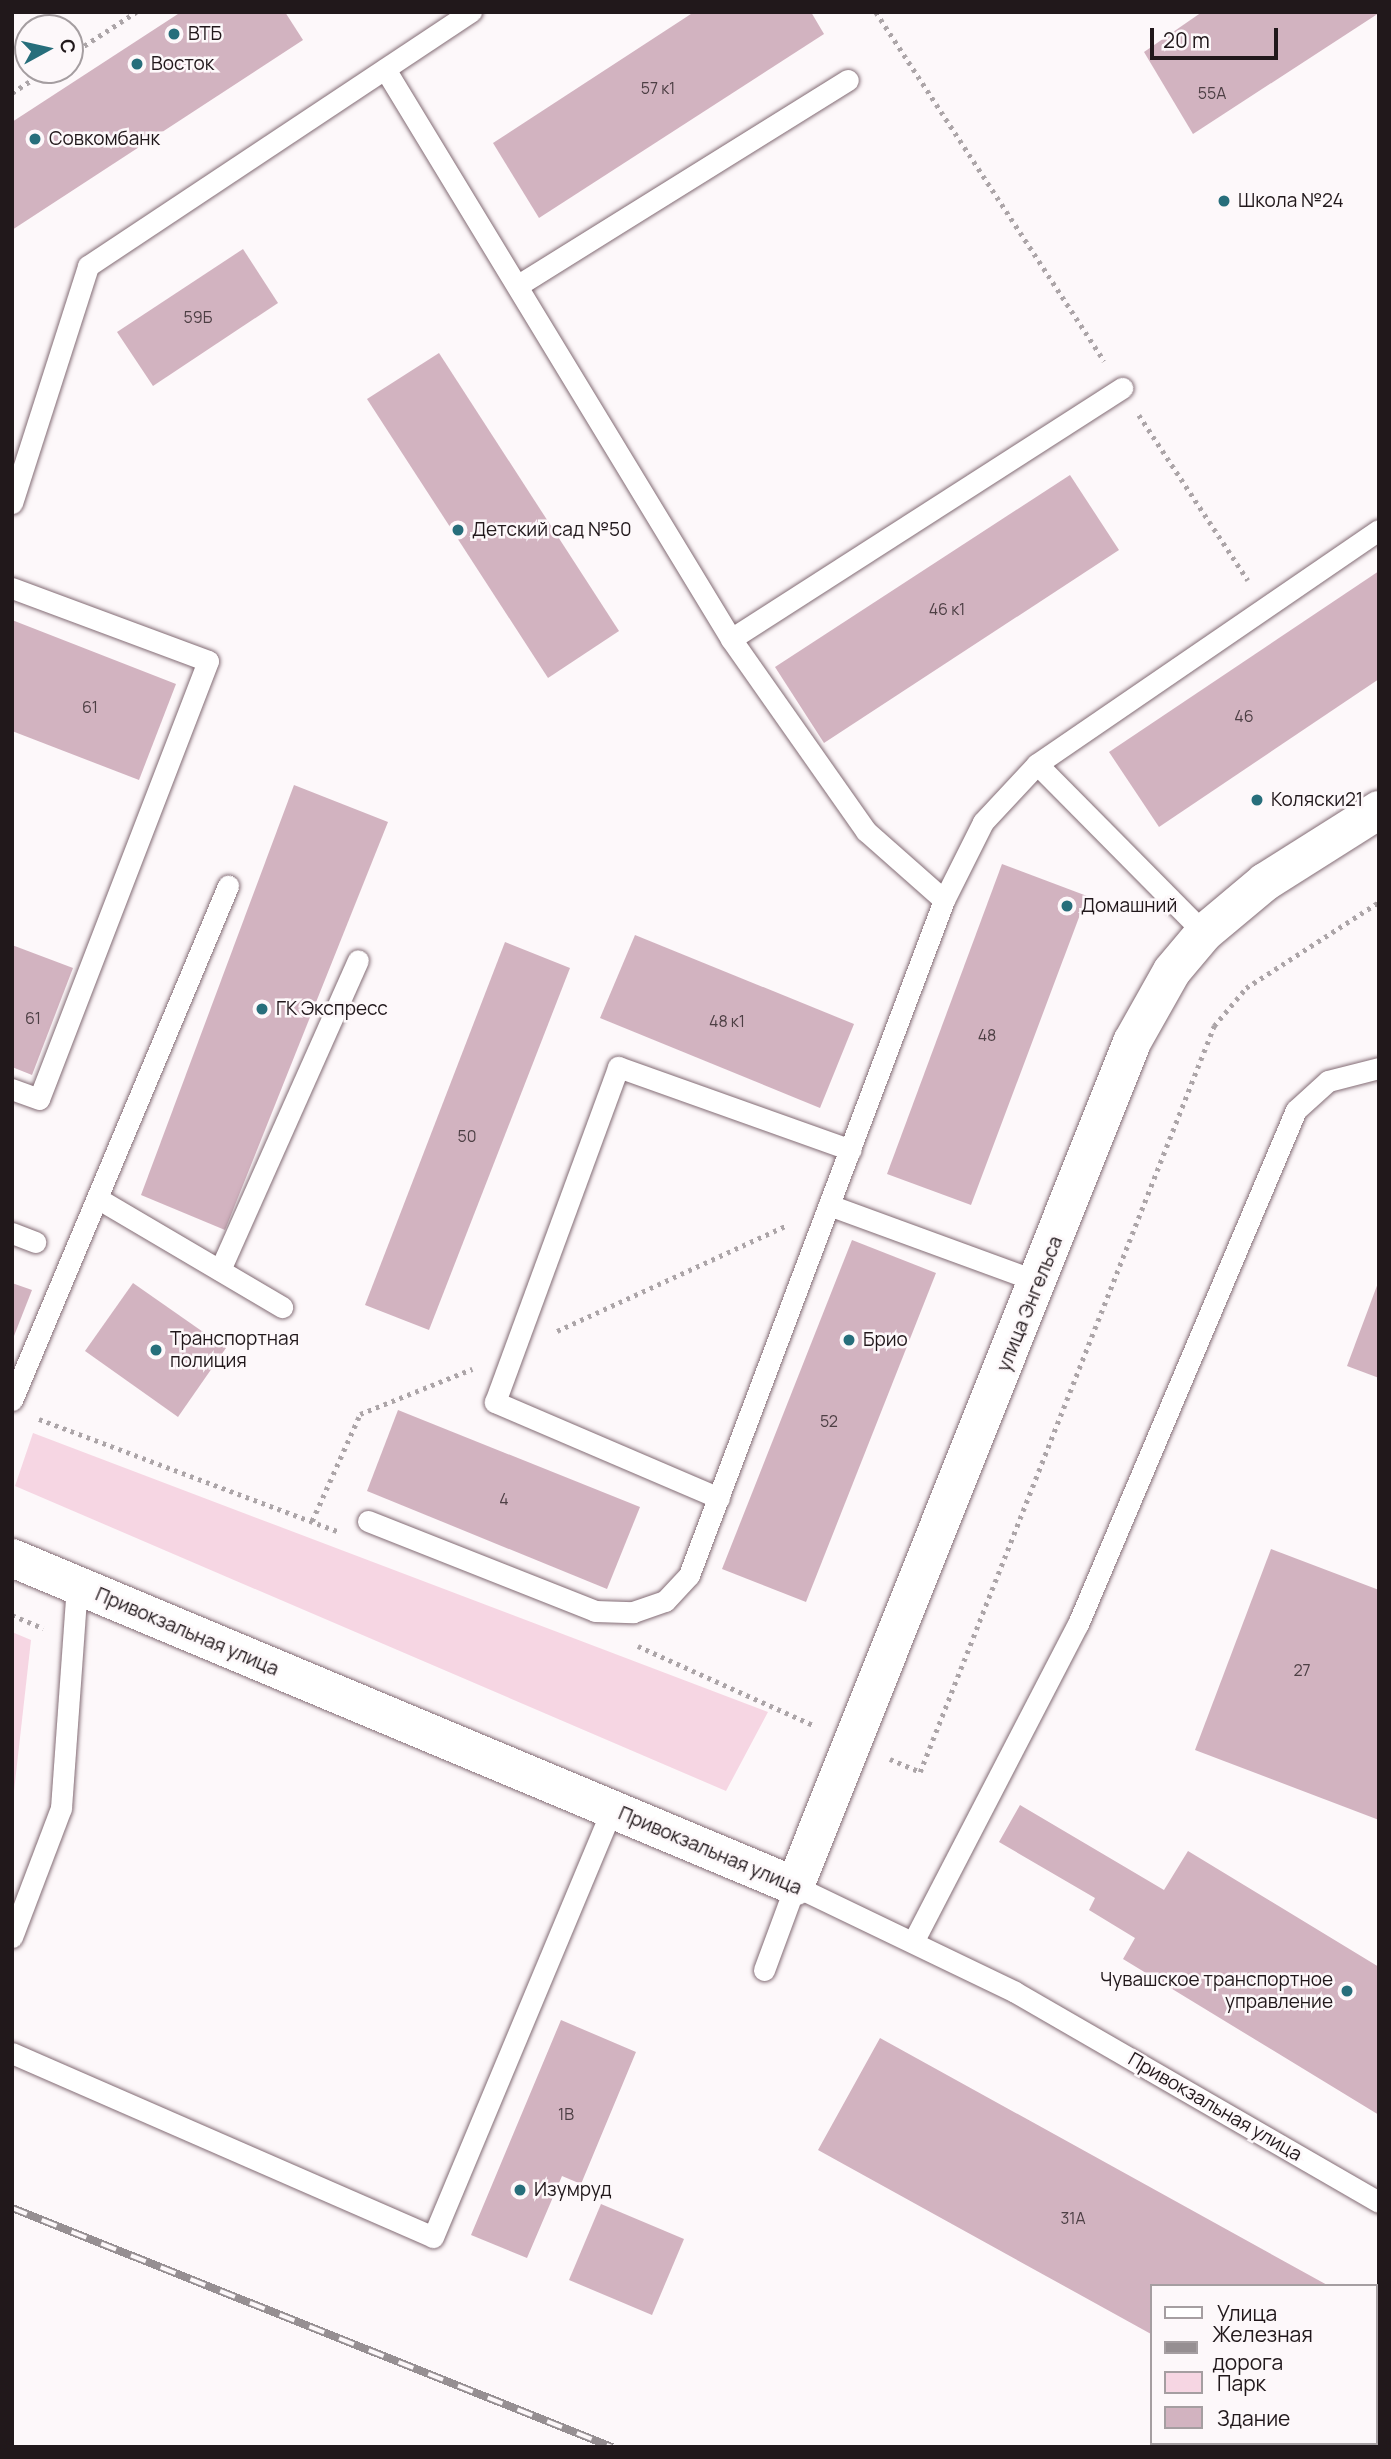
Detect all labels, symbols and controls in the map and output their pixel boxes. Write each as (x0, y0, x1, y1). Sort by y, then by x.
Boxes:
north arrow (14, 14, 84, 84)
scale bar (1153, 14, 1281, 58)
place label: ВТБ (188, 23, 222, 45)
marker: ВТБ (166, 26, 182, 42)
text: 20 m (1163, 26, 1210, 54)
text: С (54, 38, 82, 55)
place label: Восток (151, 53, 214, 75)
marker: Восток (129, 56, 145, 72)
house number: 57 к1 (641, 78, 675, 98)
house number: 55А (1198, 83, 1226, 103)
place label: Совкомбанк (49, 128, 160, 150)
marker: Совкомбанк (27, 131, 43, 147)
place label: Школа №24 (1238, 190, 1344, 212)
marker: Школа №24 (1216, 193, 1232, 209)
house number: 59Б (184, 307, 212, 327)
place label: Детский сад №50 (472, 519, 632, 541)
marker: Детский сад №50 (450, 522, 466, 538)
house number: 46 к1 (929, 599, 965, 619)
house number: 61 (82, 697, 98, 717)
house number: 46 (1234, 706, 1254, 726)
place label: Коляски21 (1271, 789, 1363, 811)
marker: Коляски21 (1249, 792, 1265, 808)
place label: Домашний (1081, 895, 1177, 917)
marker: Домашний (1059, 898, 1075, 914)
place label: ГК Экспресс (276, 998, 388, 1020)
marker: ГК Экспресс (254, 1001, 270, 1017)
house number: 61 (25, 1008, 41, 1028)
house number: 48 к1 (709, 1011, 745, 1031)
house number: 48 (978, 1025, 996, 1045)
house number: 50 (458, 1126, 476, 1146)
street label: улица Энгельса (992, 1233, 1068, 1375)
place label: Транспортная полиция (170, 1328, 299, 1372)
place label: Брио (863, 1329, 908, 1351)
marker: Брио (841, 1332, 857, 1348)
marker: Транспортная полиция (148, 1342, 164, 1358)
house number: 52 (820, 1411, 838, 1431)
house number: 4 (499, 1489, 509, 1509)
street label: Привокзальная улица (92, 1583, 282, 1681)
house number: 27 (1293, 1660, 1311, 1680)
street label: Привокзальная улица (615, 1802, 805, 1900)
place label: Чувашское транспортное управление (1100, 1969, 1333, 2013)
marker: Чувашское транспортное управление (1339, 1983, 1355, 1999)
street label: Привокзальная улица (1124, 2048, 1306, 2166)
house number: 1В (558, 2104, 574, 2124)
place label: Изумруд (534, 2179, 612, 2201)
marker: Изумруд (512, 2182, 528, 2198)
house number: 31А (1060, 2208, 1086, 2228)
legend (1150, 2284, 1377, 2445)
text: Улица (1217, 2299, 1277, 2327)
text: Железная дорога (1212, 2320, 1313, 2376)
text: Парк (1217, 2369, 1266, 2397)
text: Здание (1217, 2404, 1290, 2432)

